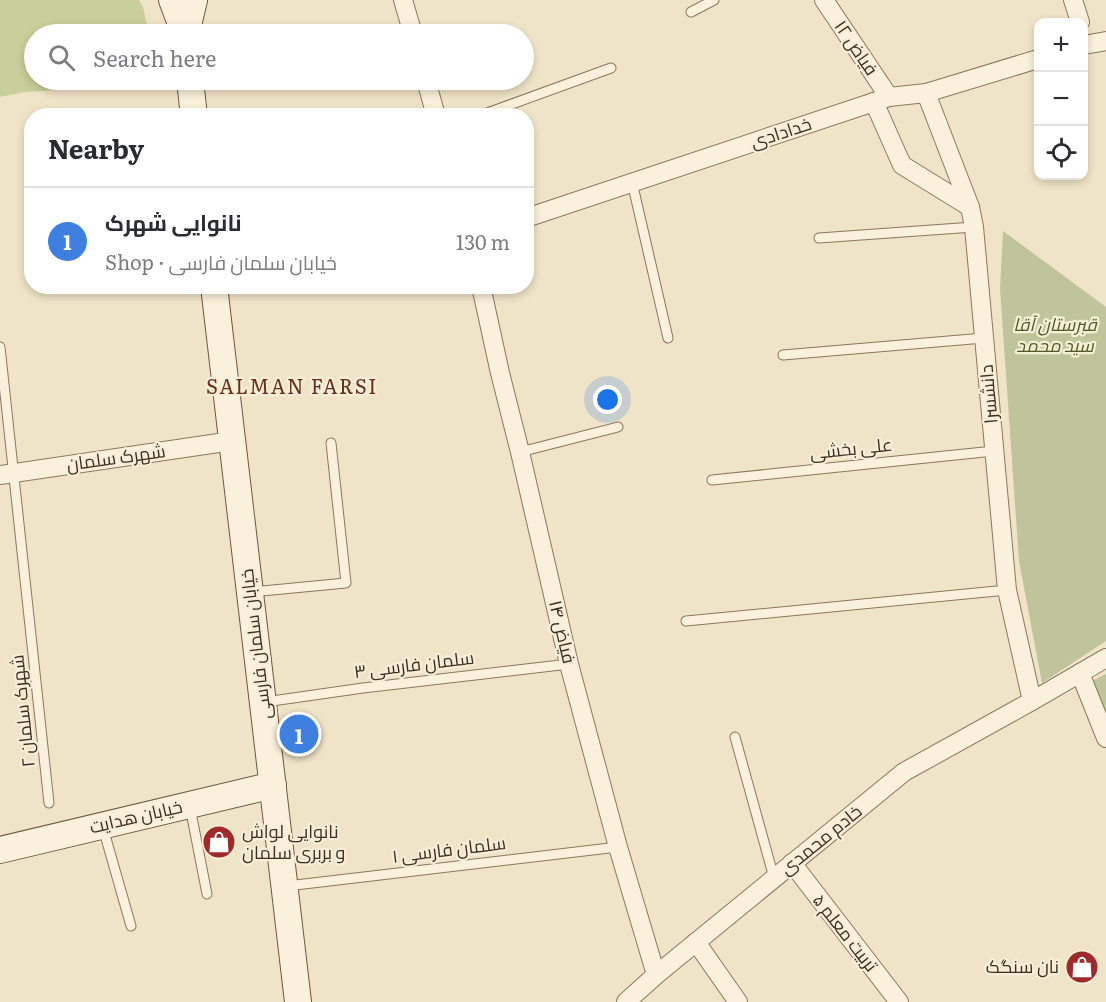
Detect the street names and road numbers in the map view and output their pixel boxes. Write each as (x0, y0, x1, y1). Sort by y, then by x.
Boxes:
street label: فیاض ۱۲ (829, 14, 886, 80)
street label: خدادادی (746, 109, 815, 154)
street label: دانشسرا (971, 363, 1004, 425)
street label: علی بخشی (808, 430, 893, 465)
street label: شهرک سلمان (65, 436, 167, 477)
street label: خیابان سلمان فارسی (232, 567, 277, 721)
street label: فیاض ۱۴ (543, 597, 584, 666)
street label: سلمان فارسی ۳ (352, 643, 476, 684)
street label: شهرک سلمان ۲ (2, 654, 41, 769)
street label: خیابان هدایت (87, 792, 185, 839)
street label: خادم محمدی (773, 797, 867, 881)
street label: سلمان فارسی ۱ (390, 828, 507, 869)
street label: تربیت معلم ۵ (807, 887, 885, 977)

